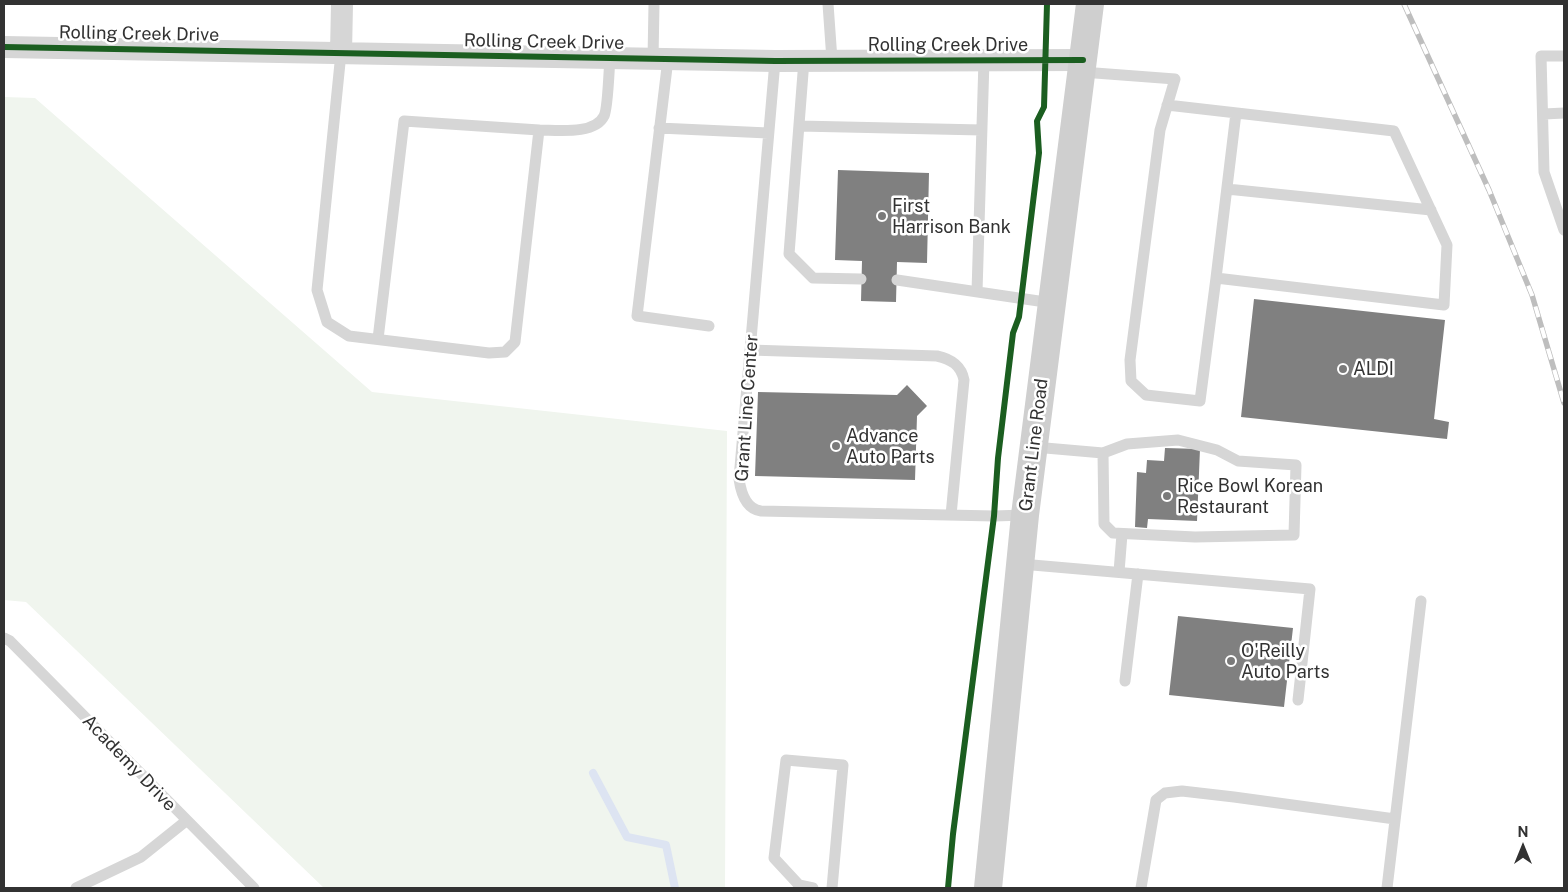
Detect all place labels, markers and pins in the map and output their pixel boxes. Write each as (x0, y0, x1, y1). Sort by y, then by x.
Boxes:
place label: First Harrison Bank (892, 195, 1011, 238)
marker: First Harrison Bank (876, 210, 888, 222)
place label: ALDI (1353, 358, 1394, 380)
marker: ALDI (1337, 363, 1349, 375)
place label: Advance Auto Parts (846, 425, 934, 468)
marker: Advance Auto Parts (830, 440, 842, 452)
place label: Rice Bowl Korean Restaurant (1177, 475, 1323, 518)
marker: Rice Bowl Korean Restaurant (1161, 490, 1173, 502)
place label: O'Reilly Auto Parts (1241, 640, 1329, 682)
marker: O'Reilly Auto Parts (1225, 655, 1237, 667)

